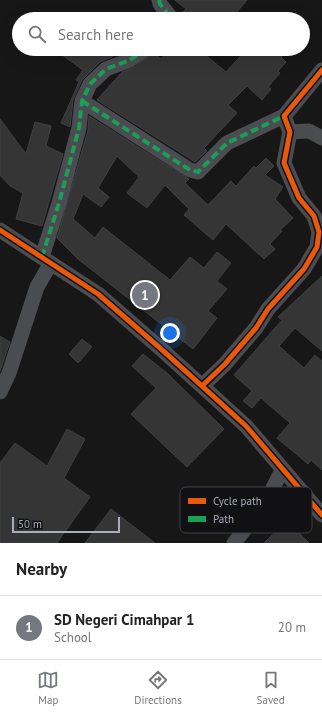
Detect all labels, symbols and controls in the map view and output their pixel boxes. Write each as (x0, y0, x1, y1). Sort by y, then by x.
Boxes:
search box (12, 12, 310, 56)
icon: search (26, 23, 48, 45)
text: Search here (58, 25, 134, 44)
pin: 1 (132, 280, 158, 310)
your location (160, 323, 180, 343)
legend (180, 487, 312, 533)
text: Cycle path (213, 494, 262, 508)
text: Path (213, 512, 234, 526)
scale bar (12, 515, 120, 534)
text: 50 m (18, 517, 42, 531)
text: Nearby (16, 558, 67, 580)
text: SD Negeri Cimahpar 1 (54, 610, 194, 629)
text: 1 (25, 619, 33, 636)
text: 20 m (278, 619, 306, 636)
text: School (54, 629, 92, 646)
tab: Map (37, 669, 59, 707)
tab: Directions (134, 669, 182, 707)
tab: Saved (257, 669, 285, 707)

